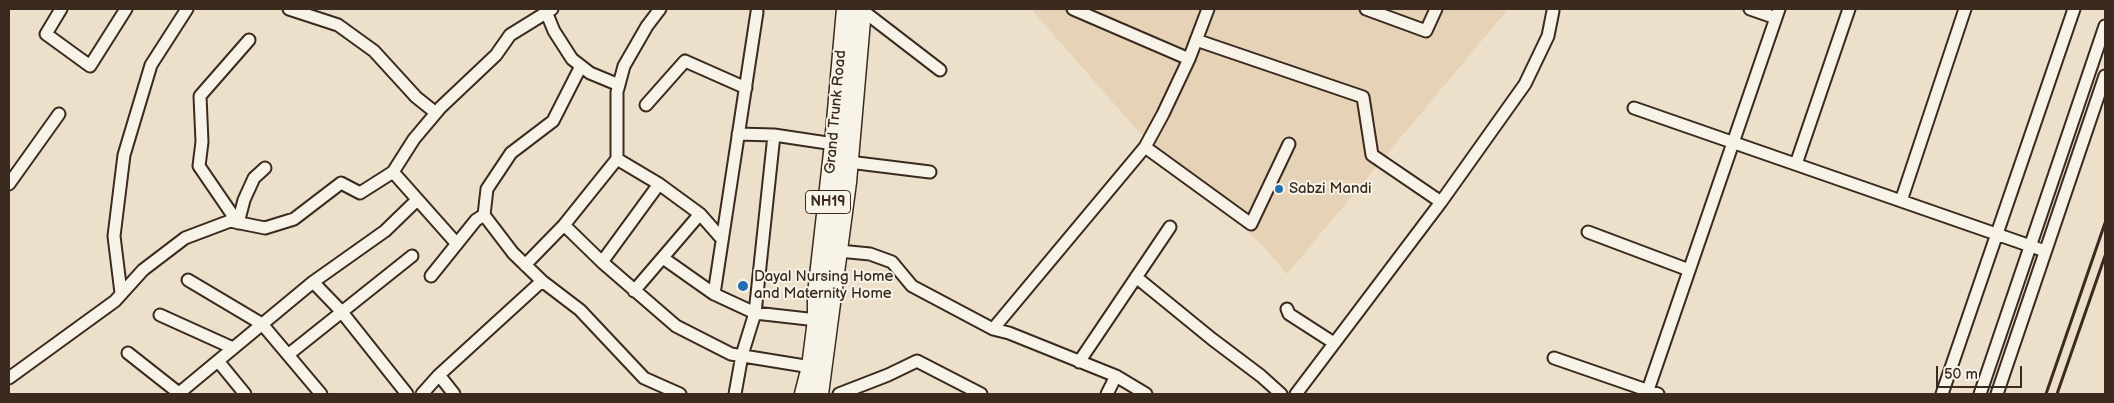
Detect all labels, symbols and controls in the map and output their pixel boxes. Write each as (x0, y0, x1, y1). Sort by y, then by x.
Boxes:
street label: Grand Trunk Road (822, 49, 850, 175)
place label: Sabzi Mandi (1289, 180, 1372, 198)
marker: Sabzi Mandi (1273, 183, 1285, 195)
road number: NH19 (806, 190, 850, 213)
place label: Dayal Nursing Home and Maternity Home (754, 268, 893, 303)
marker: Dayal Nursing Home and Maternity Home (736, 279, 750, 293)
scale bar (1939, 356, 2025, 388)
text: 50 m (1944, 365, 1978, 384)

